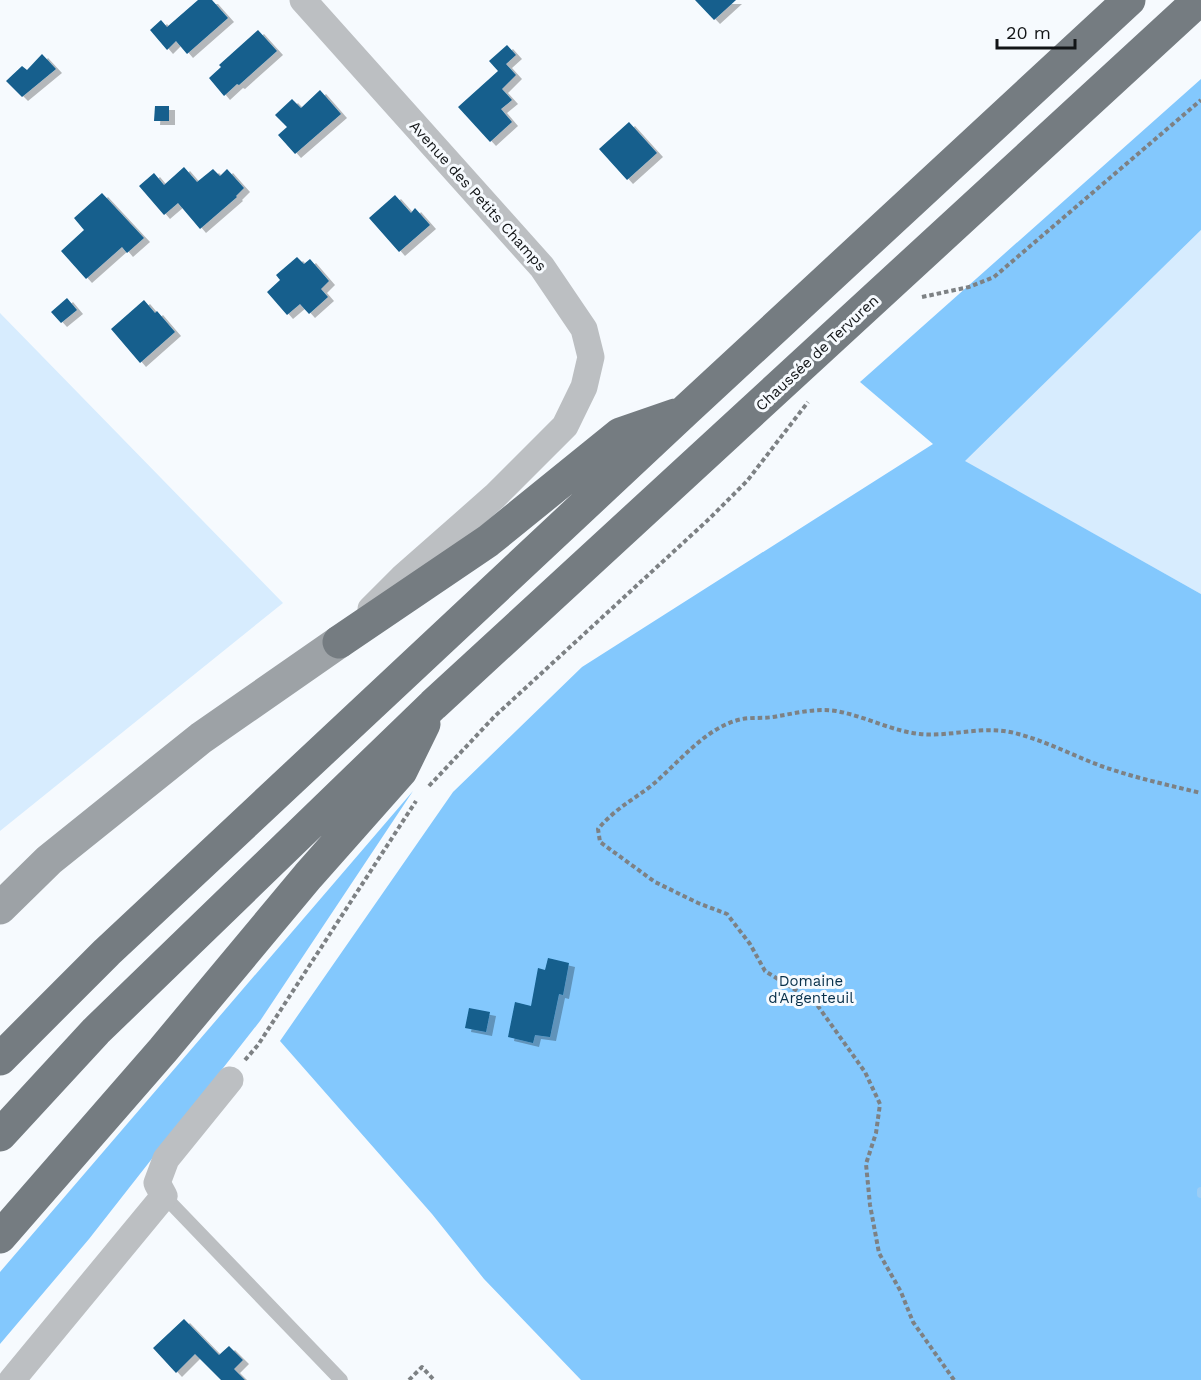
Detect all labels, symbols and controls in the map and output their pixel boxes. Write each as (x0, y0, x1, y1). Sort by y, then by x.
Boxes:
scale bar (997, 12, 1075, 50)
text: 20 m (1006, 22, 1051, 43)
street label: Avenue des Petits Champs (406, 117, 550, 275)
street label: Chaussée de Tervuren (752, 291, 882, 415)
park label: Domaine d'Argenteuil (768, 972, 854, 1007)

